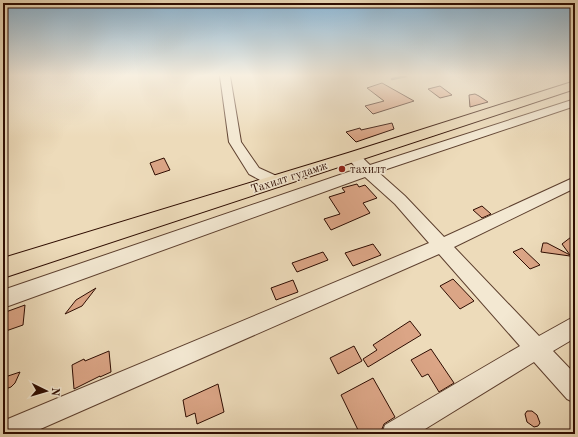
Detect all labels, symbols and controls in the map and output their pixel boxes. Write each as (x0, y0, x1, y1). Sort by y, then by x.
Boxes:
street label: Тахилт гудамж (249, 160, 330, 196)
marker: тахилт (337, 164, 347, 174)
place label: тахилт (350, 164, 386, 176)
north arrow (26, 371, 66, 411)
text: N (49, 387, 60, 397)

